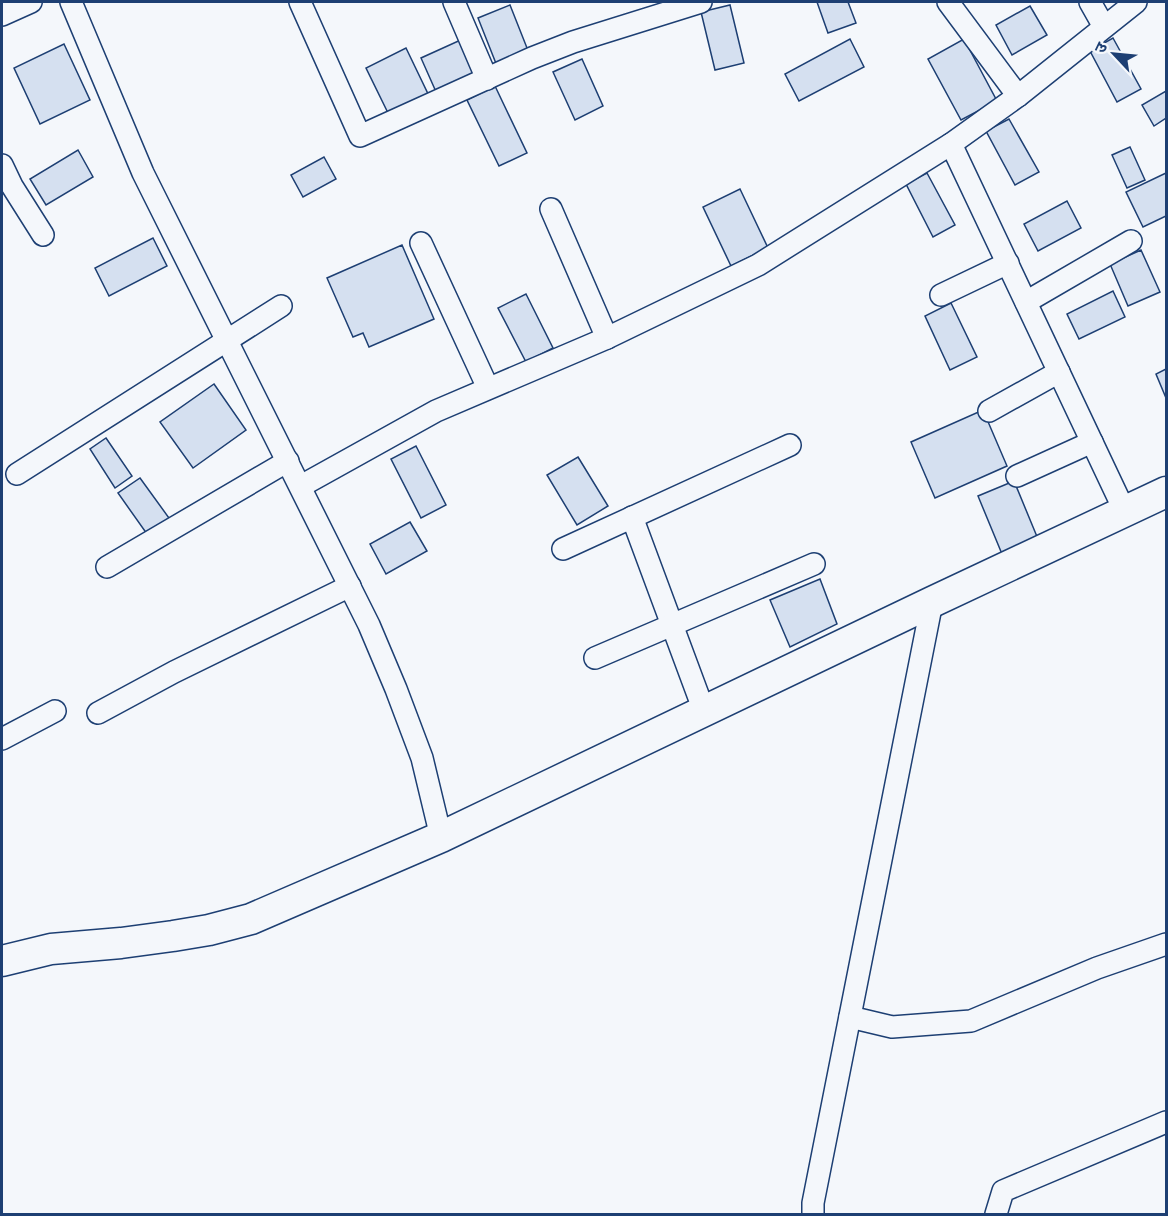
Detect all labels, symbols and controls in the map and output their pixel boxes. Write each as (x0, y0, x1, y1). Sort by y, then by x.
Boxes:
north arrow (1084, 24, 1144, 84)
text: उ (1091, 39, 1111, 56)

